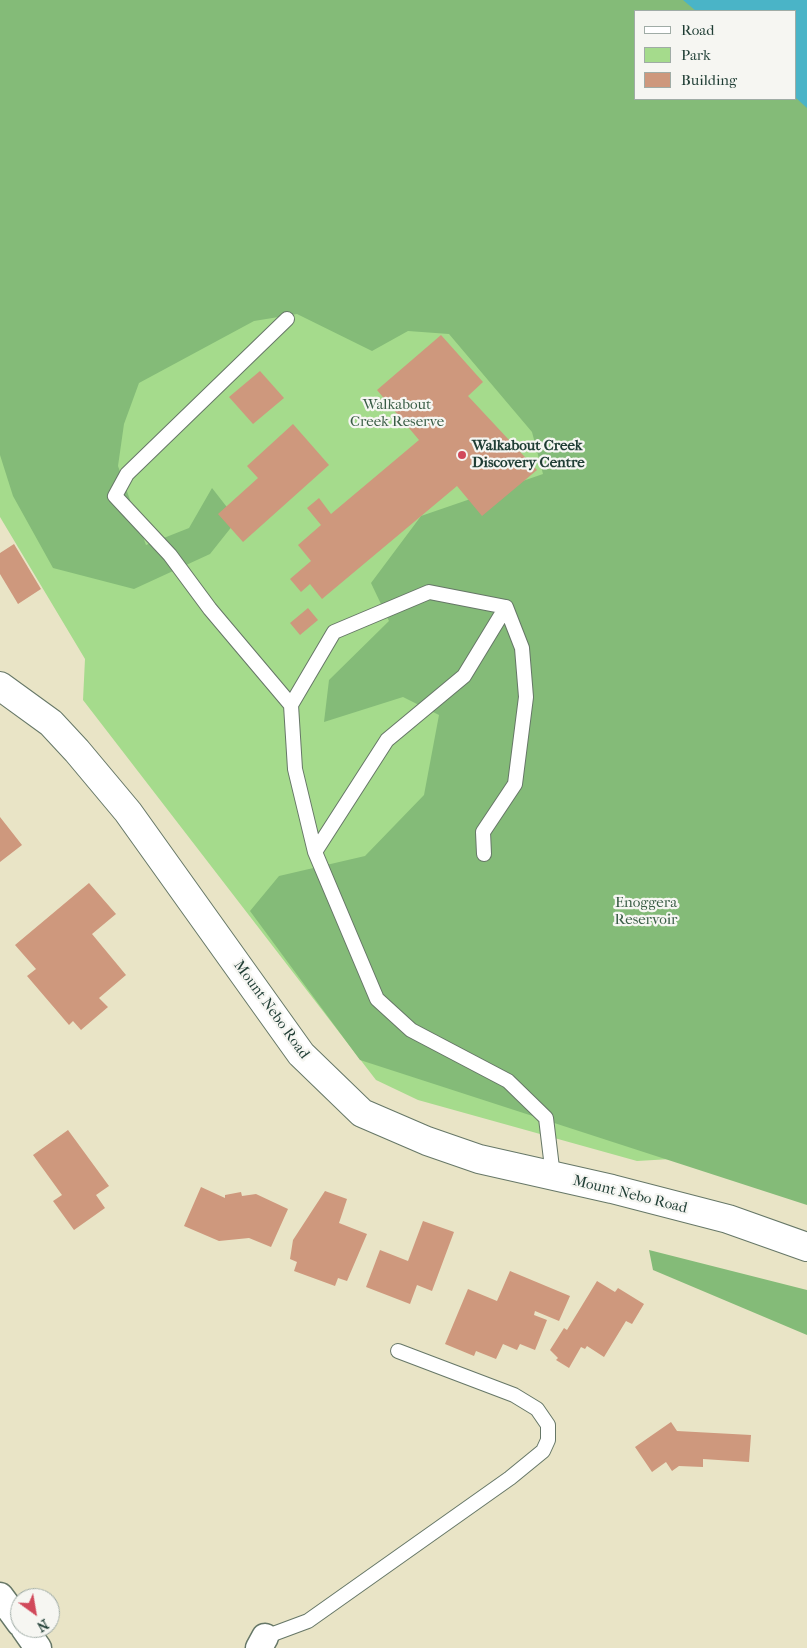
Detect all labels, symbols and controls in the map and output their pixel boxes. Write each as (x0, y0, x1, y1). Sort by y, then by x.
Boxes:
legend (634, 10, 797, 100)
text: Road (681, 21, 714, 39)
text: Park (681, 46, 711, 64)
text: Building (681, 71, 737, 89)
park label: Walkabout Creek Reserve (350, 396, 444, 431)
place label: Walkabout Creek Discovery Centre (472, 437, 585, 472)
marker: Walkabout Creek Discovery Centre (456, 449, 468, 461)
park label: Enoggera Reservoir (615, 894, 677, 929)
street label: Mount Nebo Road (229, 957, 313, 1063)
street label: Mount Nebo Road (571, 1172, 689, 1218)
north arrow (10, 1588, 60, 1638)
text: N (34, 1615, 52, 1635)

